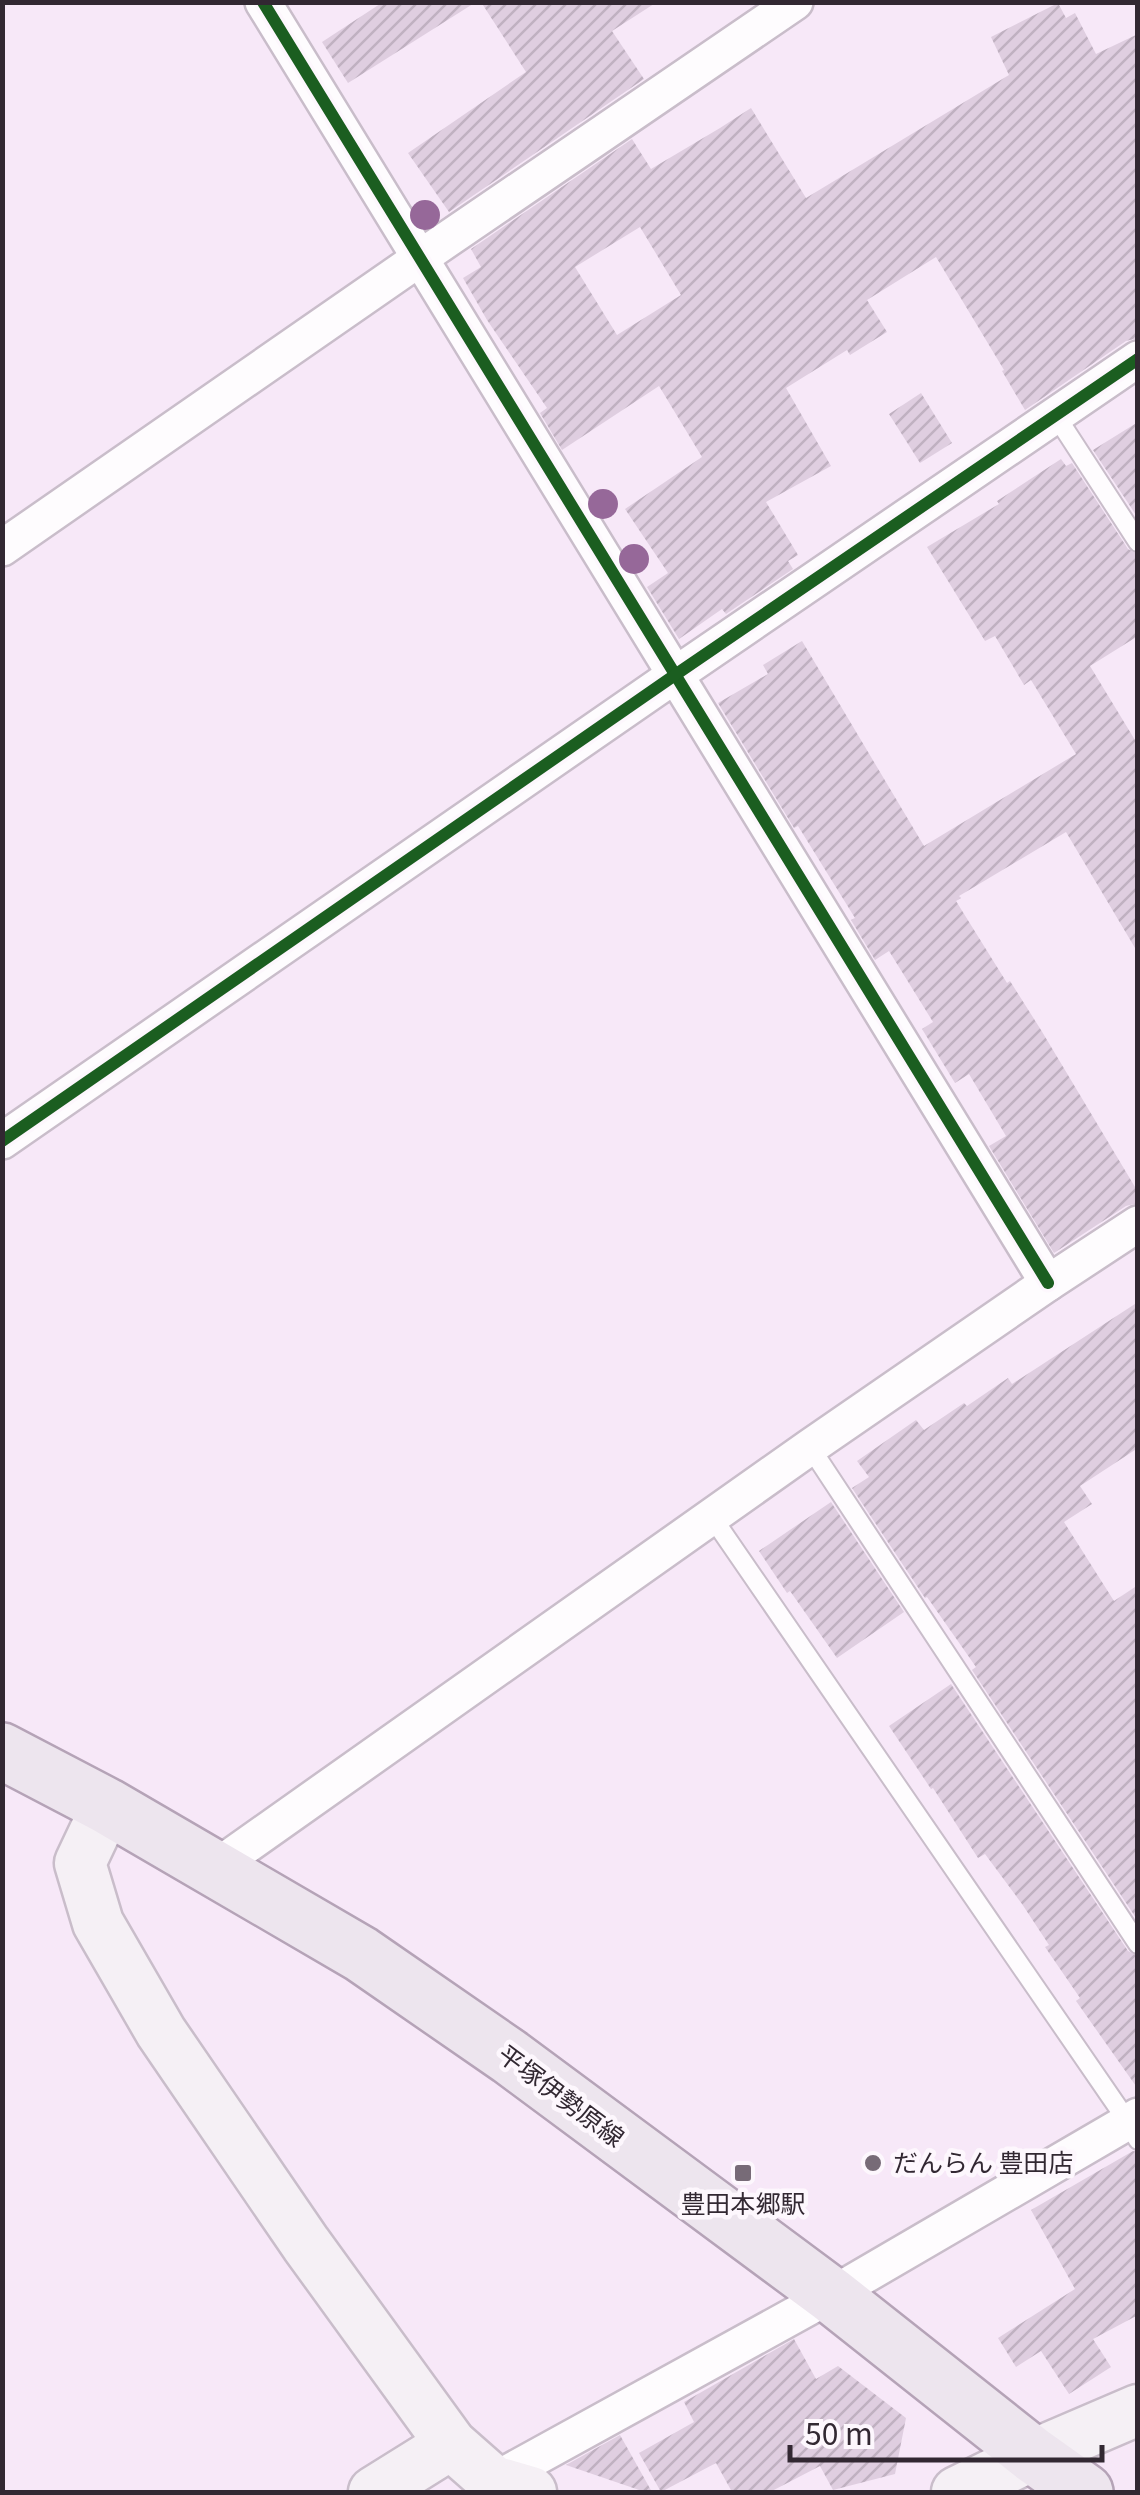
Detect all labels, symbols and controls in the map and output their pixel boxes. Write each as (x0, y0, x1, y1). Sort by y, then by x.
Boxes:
street label: 平塚伊勢原線 (491, 2035, 633, 2154)
place label: だんらん 豊田店 (893, 2143, 1074, 2179)
marker: だんらん 豊田店 (862, 2152, 884, 2174)
marker: 豊田本郷駅 (732, 2162, 754, 2184)
place label: 豊田本郷駅 (680, 2184, 806, 2220)
scale bar (790, 2400, 1102, 2462)
text: 50 m (805, 2410, 873, 2454)

